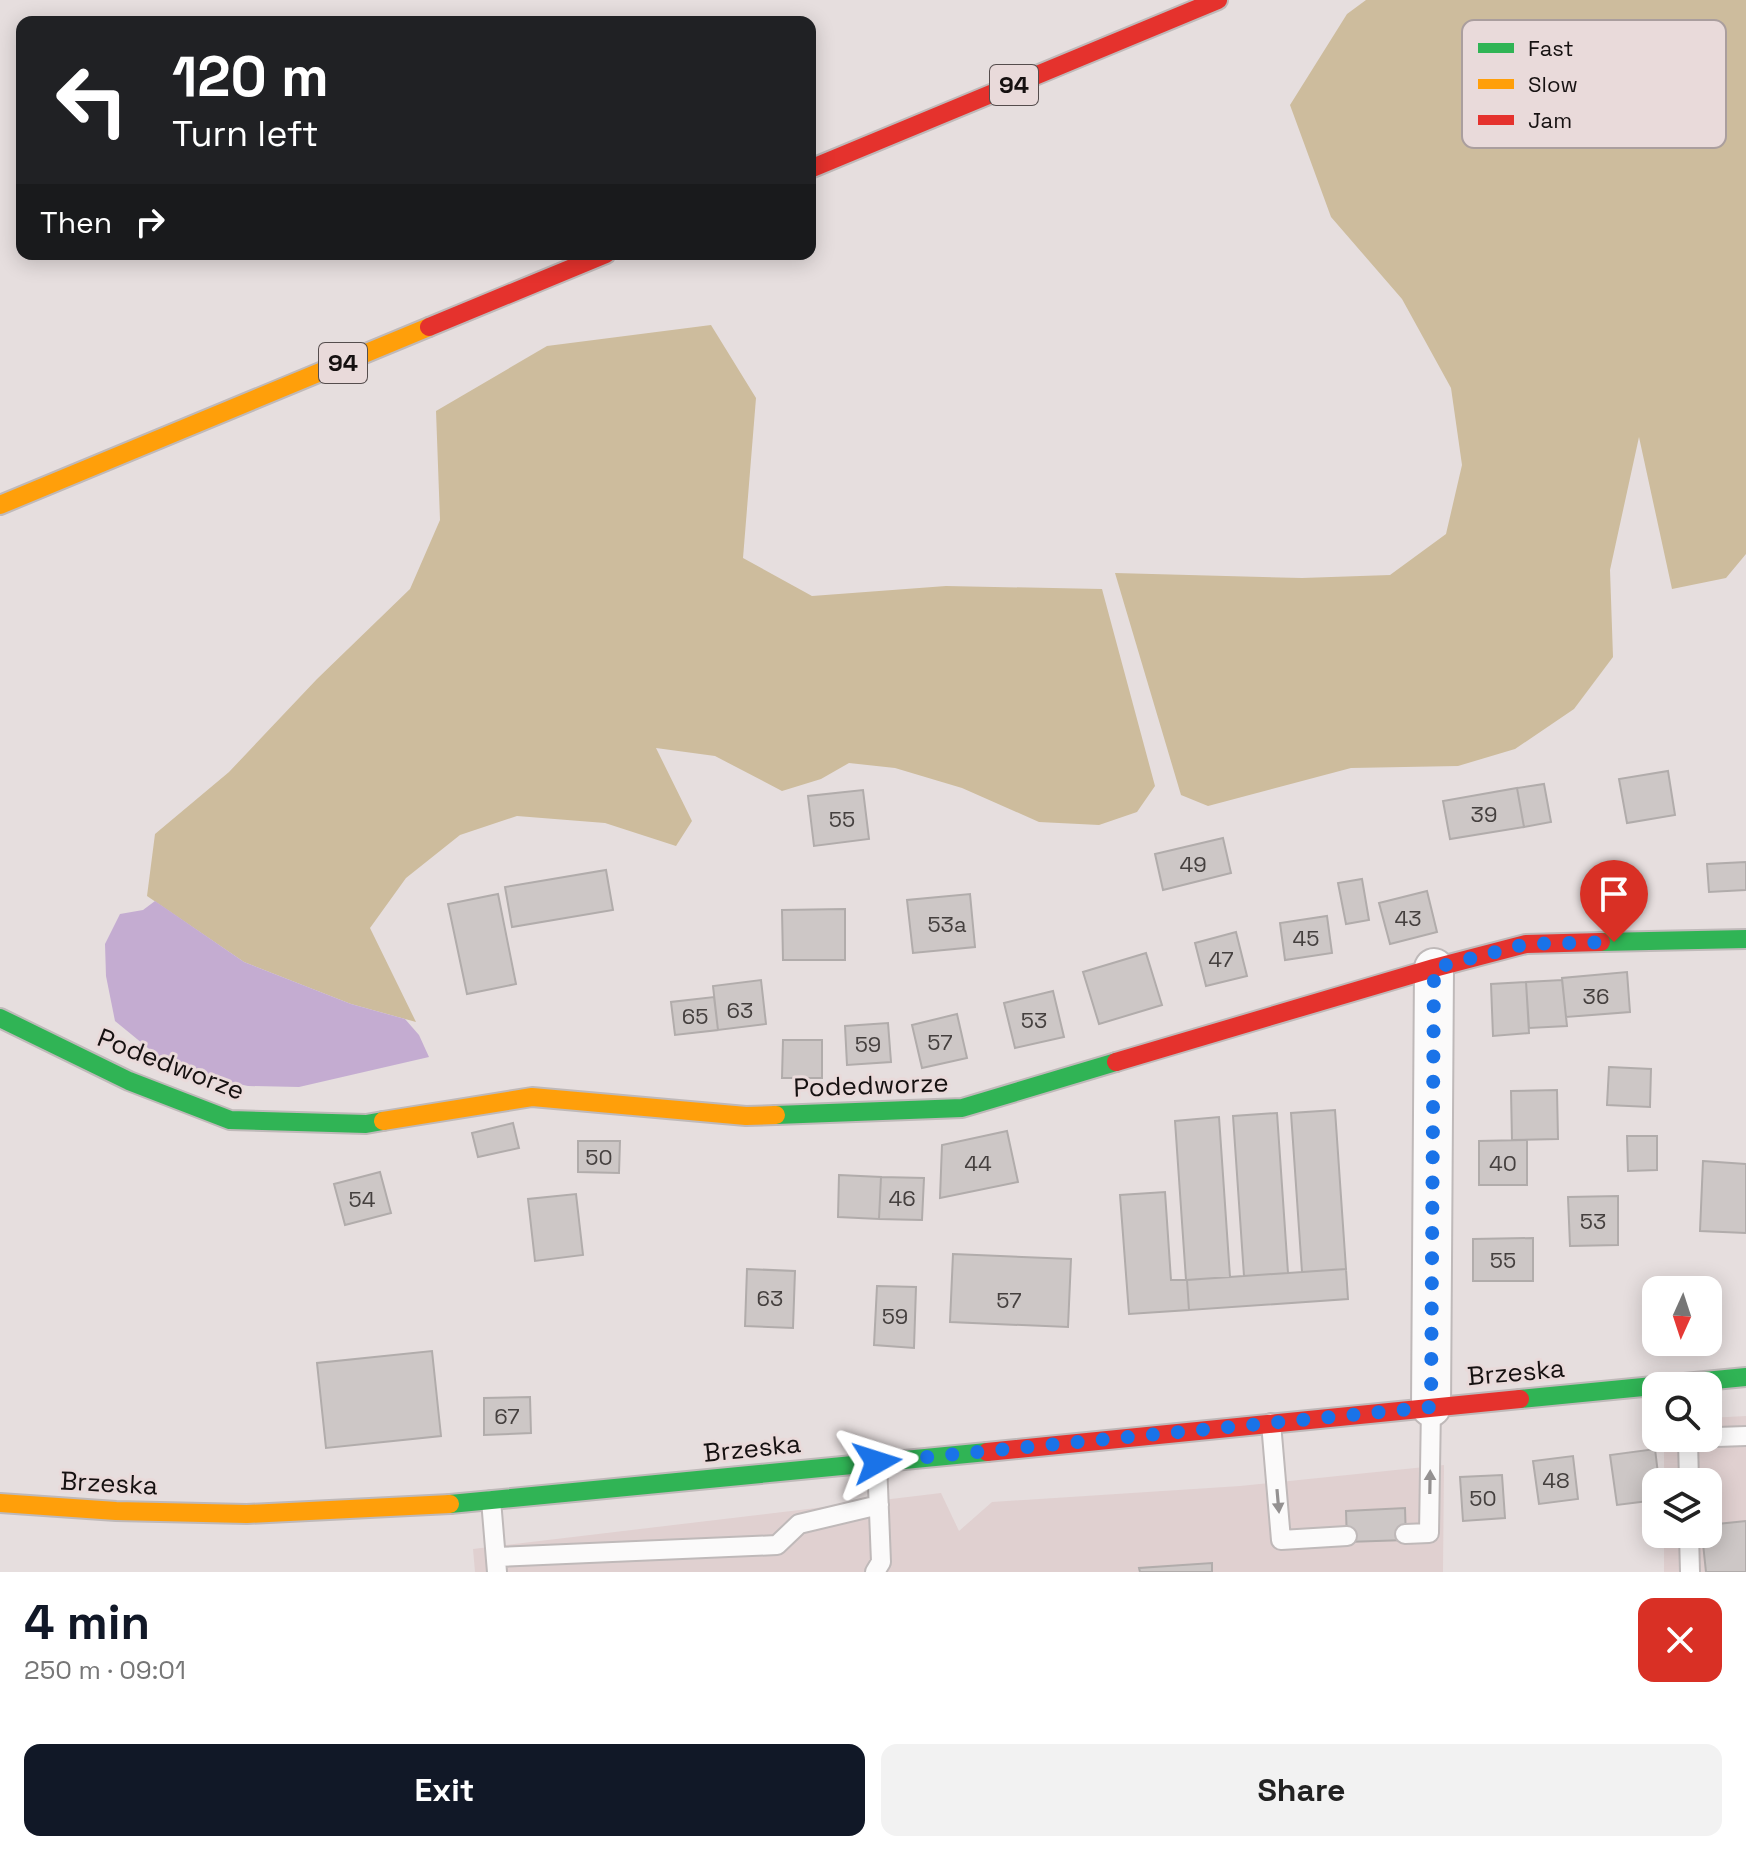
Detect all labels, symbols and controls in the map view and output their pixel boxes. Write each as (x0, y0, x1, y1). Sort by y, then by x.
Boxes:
legend (1462, 20, 1726, 148)
text: Fast (1528, 34, 1574, 62)
text: 120 m (172, 41, 329, 112)
icon: left (40, 48, 144, 152)
road number: 94 (990, 65, 1038, 105)
text: Slow (1528, 70, 1578, 98)
text: Jam (1528, 106, 1572, 134)
text: Turn left (172, 111, 319, 157)
icon: right (128, 200, 172, 244)
text: Then (40, 203, 112, 242)
road number: 94 (319, 343, 367, 383)
house number: 39 (1471, 800, 1497, 828)
house number: 55 (829, 805, 855, 833)
house number: 49 (1179, 850, 1207, 878)
pin (1580, 860, 1648, 942)
icon: arrive (1592, 872, 1636, 916)
house number: 43 (1394, 904, 1422, 932)
house number: 53a (927, 910, 967, 938)
house number: 45 (1293, 924, 1319, 952)
house number: 47 (1208, 945, 1234, 973)
house number: 36 (1583, 982, 1609, 1010)
house number: 63 (727, 996, 753, 1024)
house number: 65 (682, 1002, 708, 1030)
house number: 53 (1021, 1006, 1047, 1034)
street label: Podedworze (93, 1020, 249, 1108)
house number: 57 (927, 1028, 953, 1056)
house number: 59 (855, 1030, 881, 1058)
street label: Podedworze (793, 1065, 949, 1105)
house number: 50 (585, 1143, 613, 1171)
house number: 44 (964, 1149, 992, 1177)
house number: 40 (1489, 1149, 1517, 1177)
house number: 46 (888, 1184, 916, 1212)
house number: 54 (349, 1185, 376, 1213)
house number: 53 (1580, 1207, 1606, 1235)
house number: 55 (1490, 1246, 1516, 1274)
north arrow (1642, 1276, 1722, 1356)
map controls (1642, 1276, 1722, 1548)
house number: 63 (757, 1284, 783, 1312)
house number: 57 (996, 1286, 1022, 1314)
house number: 59 (882, 1302, 908, 1330)
street label: Brzeska (1466, 1351, 1566, 1393)
button: search (1642, 1372, 1722, 1452)
house number: 67 (494, 1402, 520, 1430)
position arrow (835, 1420, 919, 1504)
street label: Brzeska (702, 1426, 802, 1470)
street label: Brzeska (59, 1463, 159, 1503)
house number: 48 (1542, 1466, 1570, 1494)
button: layers (1642, 1468, 1722, 1548)
one-way arrow (1424, 1469, 1436, 1494)
house number: 50 (1469, 1484, 1497, 1512)
one-way arrow (1272, 1488, 1285, 1513)
text: 4 min (24, 1592, 150, 1653)
button: close (1638, 1598, 1722, 1682)
text: 250 m · 09:01 (24, 1653, 186, 1687)
button: Exit (24, 1744, 865, 1836)
button: Share (881, 1744, 1722, 1836)

